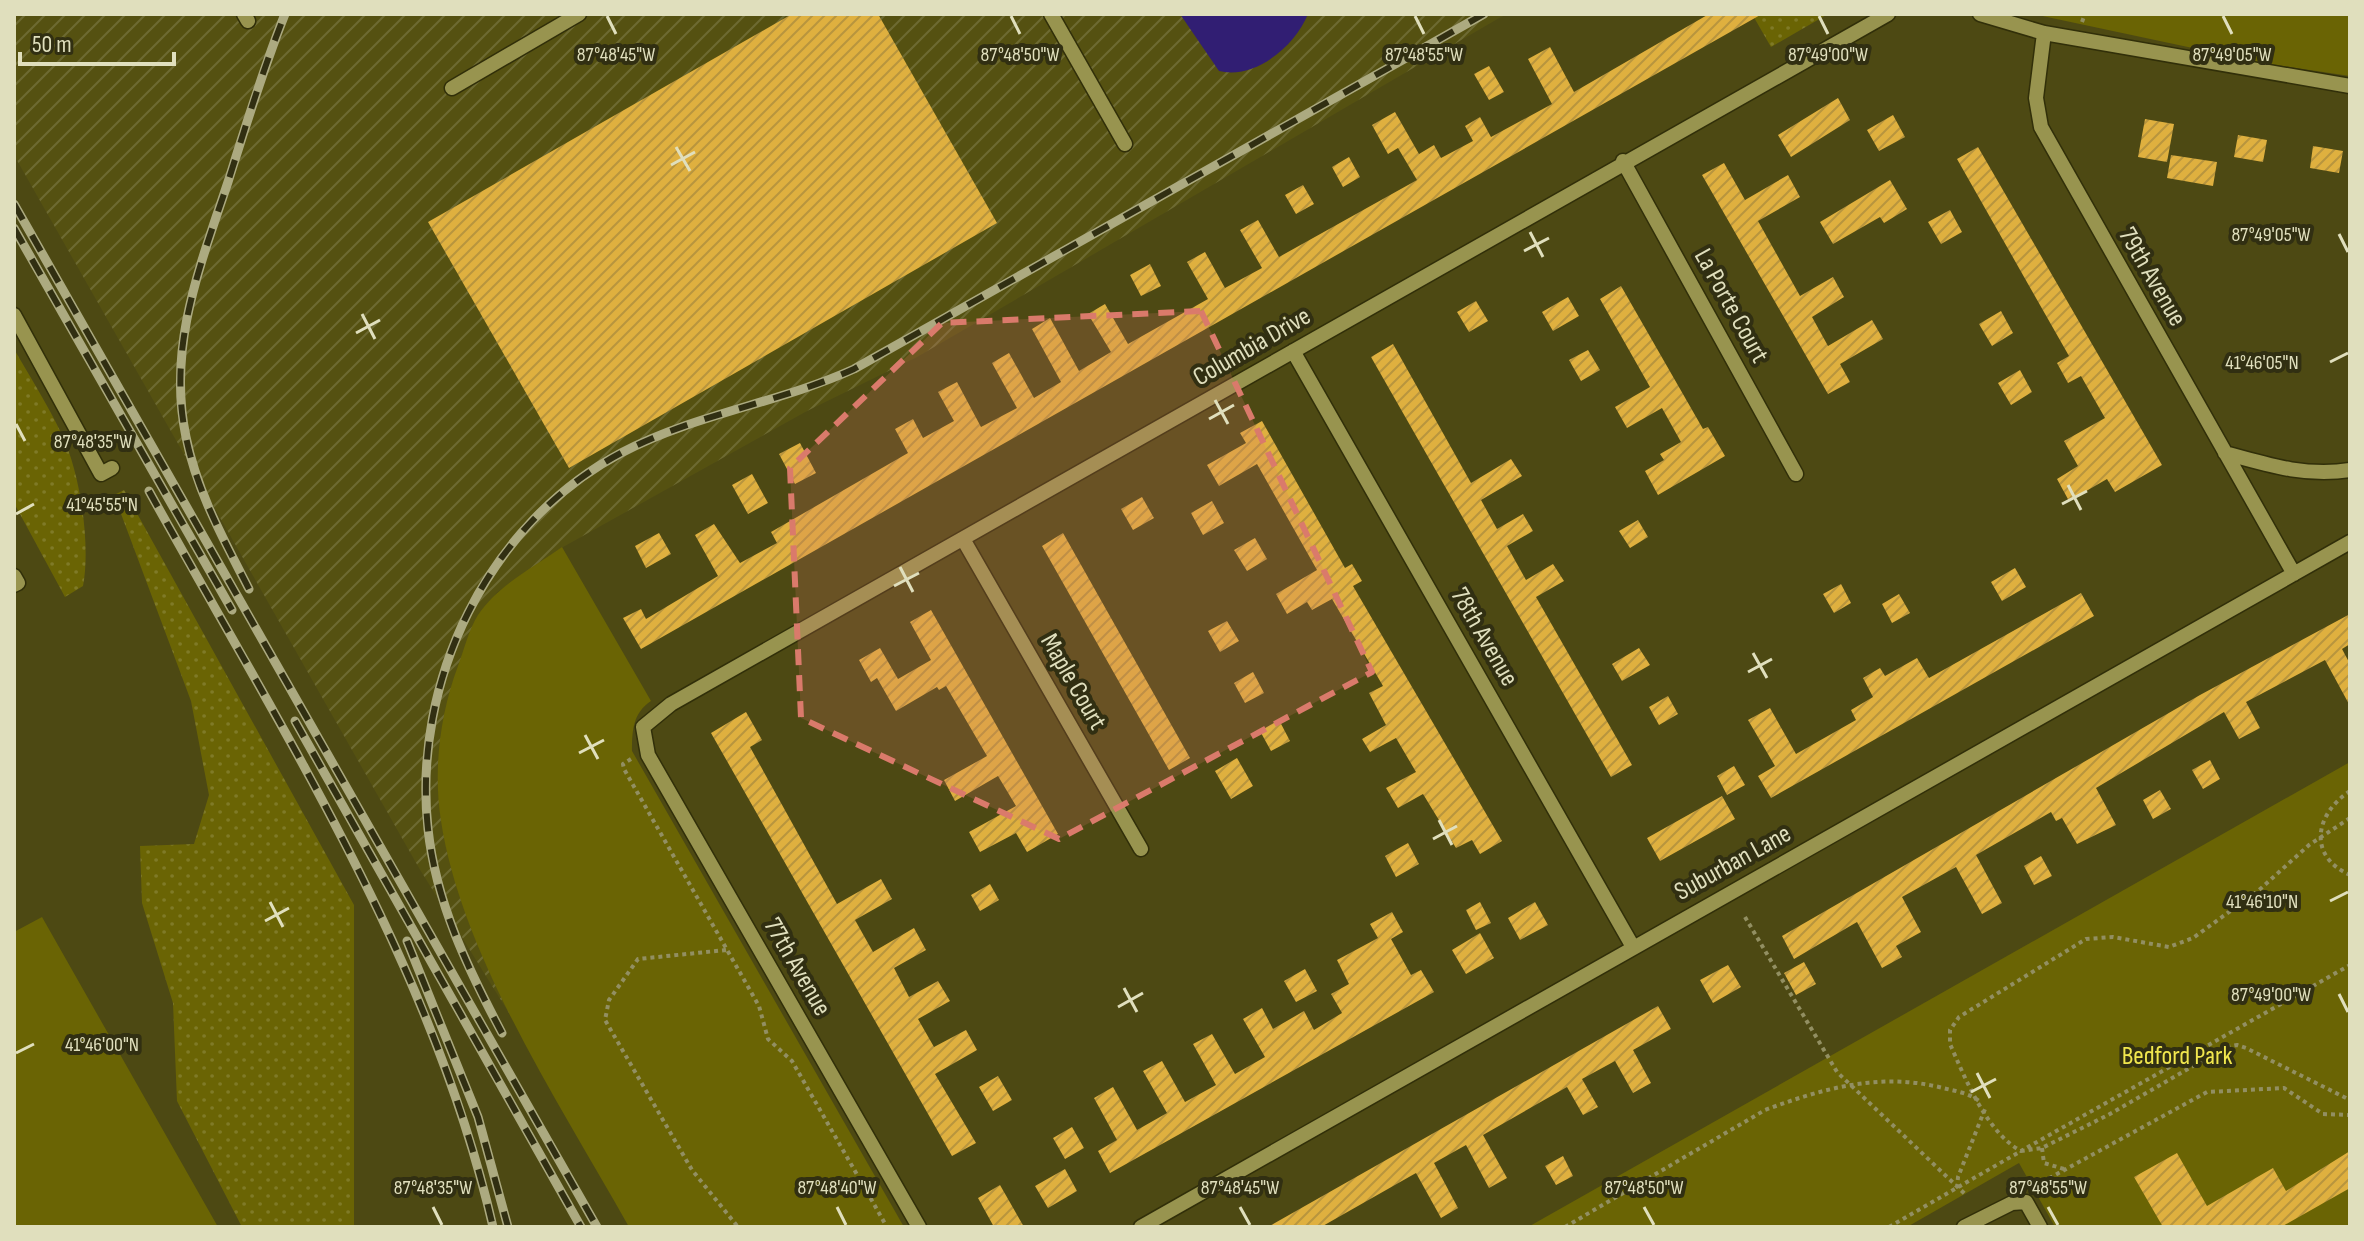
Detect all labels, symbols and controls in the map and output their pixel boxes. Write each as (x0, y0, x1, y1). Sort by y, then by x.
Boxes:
scale bar (20, 16, 174, 66)
text: 50 m (32, 30, 72, 59)
text: 87°48'45"W (577, 43, 655, 67)
text: 87°48'50"W (981, 43, 1059, 67)
text: 87°48'55"W (1385, 43, 1463, 67)
text: 87°49'00"W (1788, 43, 1868, 67)
text: 87°49'05"W (2192, 43, 2272, 67)
street label: 79th Avenue (2111, 222, 2193, 332)
text: 87°49'05"W (2231, 223, 2311, 247)
street label: La Porte Court (1687, 244, 1775, 368)
street label: Columbia Drive (1188, 301, 1316, 393)
text: 41°46'05"N (2225, 351, 2299, 375)
text: 87°48'35"W (54, 430, 132, 454)
text: 41°45'55"N (66, 493, 138, 517)
street label: 78th Avenue (1443, 582, 1525, 692)
street label: Maple Court (1033, 629, 1113, 735)
street label: Suburban Lane (1669, 818, 1797, 908)
text: 41°46'10"N (2226, 890, 2298, 914)
street label: 77th Avenue (757, 913, 837, 1021)
text: 87°49'00"W (2231, 983, 2311, 1007)
text: 41°46'00"N (65, 1033, 139, 1057)
park label: Bedford Park (2122, 1041, 2232, 1072)
text: 87°48'35"W (394, 1176, 472, 1200)
text: 87°48'40"W (797, 1176, 877, 1200)
text: 87°48'45"W (1201, 1176, 1279, 1200)
text: 87°48'50"W (1605, 1176, 1683, 1200)
text: 87°48'55"W (2009, 1176, 2087, 1200)

